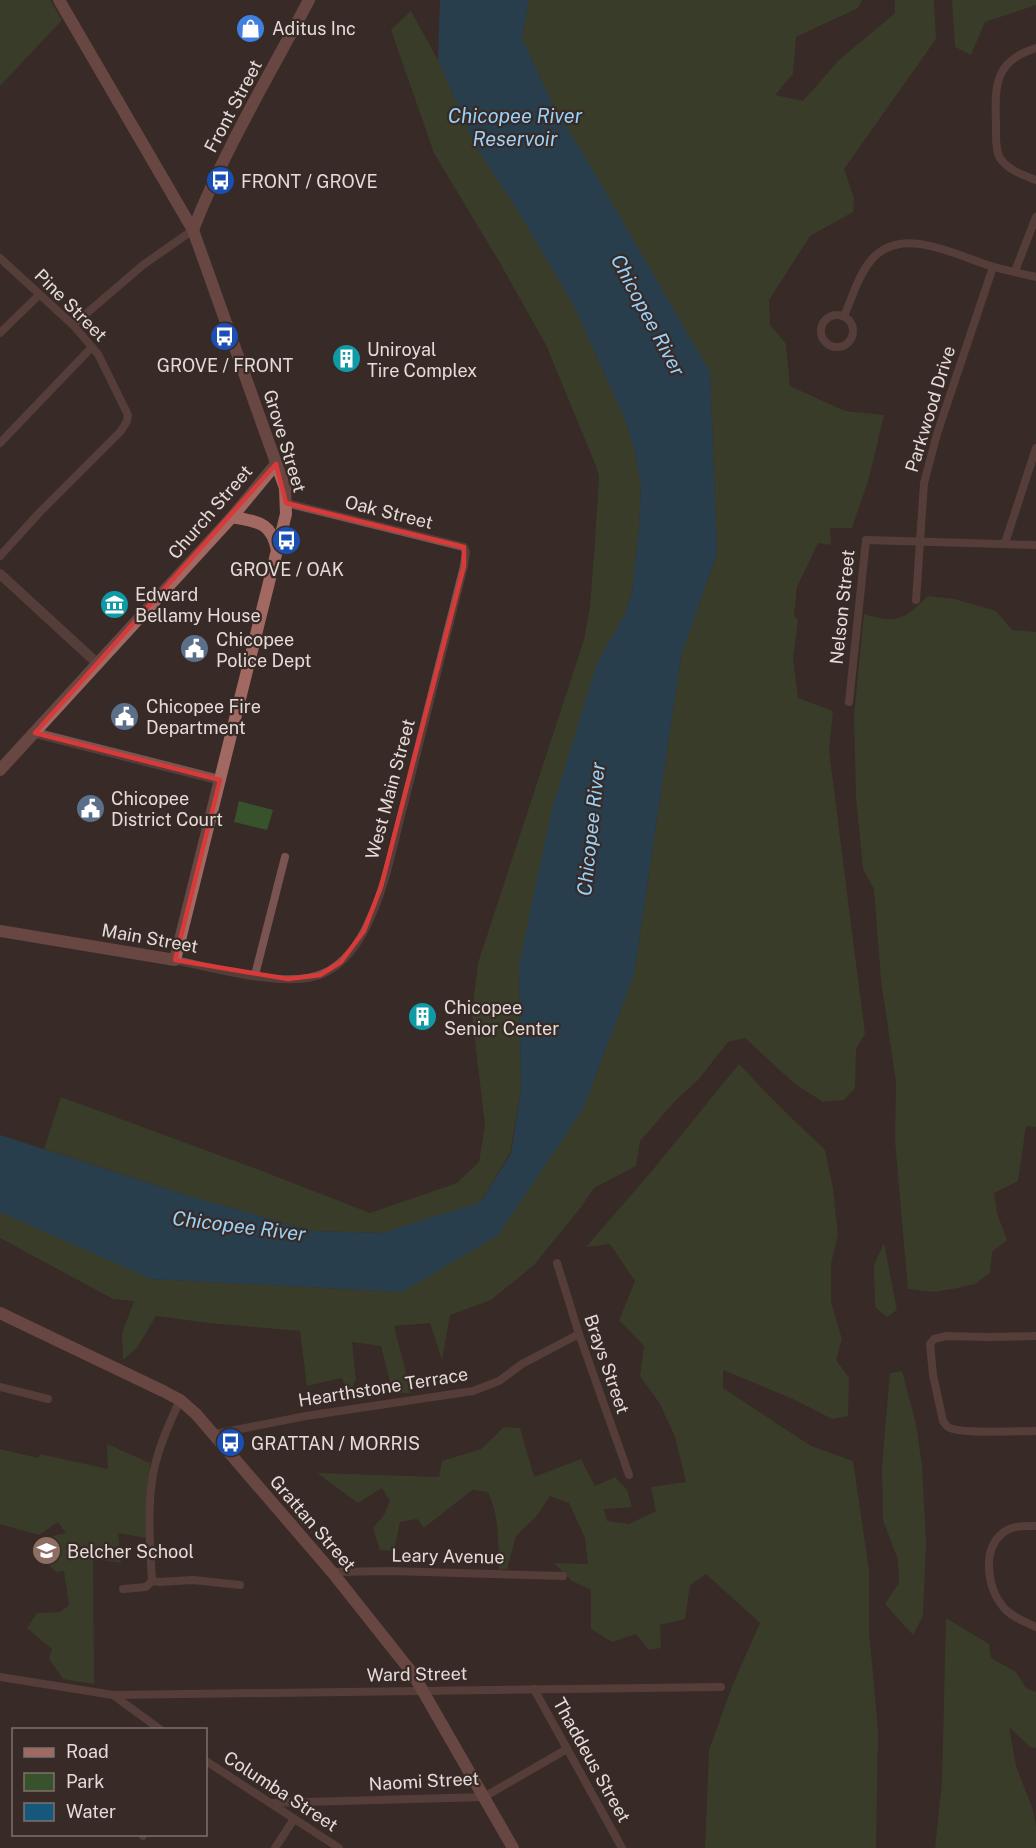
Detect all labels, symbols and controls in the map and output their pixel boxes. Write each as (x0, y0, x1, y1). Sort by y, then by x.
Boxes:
shop icon: Aditus Inc (235, 12, 267, 44)
place label: Aditus Inc (272, 18, 356, 39)
street label: Front Street (200, 56, 266, 156)
water label: Chicopee River Reservoir (448, 104, 583, 151)
bus stop icon: FRONT / GROVE (204, 165, 236, 197)
place label: FRONT / GROVE (241, 171, 378, 192)
water label: Chicopee River (606, 250, 690, 380)
street label: Pine Street (31, 265, 111, 345)
bus stop icon: GROVE / FRONT (209, 320, 241, 352)
place label: Uniroyal Tire Complex (367, 339, 477, 381)
building icon: Uniroyal Tire Complex (330, 343, 362, 375)
street label: Parkwood Drive (901, 343, 959, 475)
place label: GROVE / FRONT (157, 355, 294, 376)
street label: Grove Street (259, 387, 311, 495)
street label: Church Street (164, 461, 256, 563)
street label: Oak Street (343, 491, 435, 533)
bus stop icon: GROVE / OAK (271, 524, 303, 556)
street label: Nelson Street (826, 548, 858, 666)
place label: GROVE / OAK (230, 559, 344, 580)
place label: Edward Bellamy House (135, 584, 261, 626)
museum icon: Edward Bellamy House (98, 588, 130, 620)
place label: Chicopee Police Dept (216, 629, 311, 671)
public building icon: Chicopee Police Dept (179, 633, 211, 665)
place label: Chicopee Fire Department (146, 696, 261, 738)
public building icon: Chicopee Fire Department (109, 700, 141, 732)
street label: West Main Street (361, 716, 419, 862)
water label: Chicopee River (572, 760, 610, 897)
place label: Chicopee District Court (111, 788, 223, 830)
public building icon: Chicopee District Court (74, 792, 106, 824)
street label: Main Street (100, 919, 200, 957)
place label: Chicopee Senior Center (444, 997, 559, 1039)
building icon: Chicopee Senior Center (407, 1001, 439, 1033)
water label: Chicopee River (171, 1206, 308, 1246)
street label: Brays Street (580, 1311, 634, 1417)
street label: Hearthstone Terrace (297, 1363, 469, 1411)
bus stop icon: GRATTAN / MORRIS (214, 1427, 246, 1459)
place label: GRATTAN / MORRIS (251, 1433, 420, 1454)
street label: Grattan Street (266, 1471, 360, 1575)
school or university icon: Belcher School (30, 1535, 62, 1567)
place label: Belcher School (67, 1541, 194, 1562)
street label: Leary Avenue (391, 1545, 505, 1567)
street label: Ward Street (366, 1663, 468, 1685)
street label: Thaddeus Street (549, 1694, 635, 1826)
legend (12, 1728, 207, 1836)
text: Road (66, 1741, 109, 1762)
street label: Columba Street (220, 1746, 342, 1836)
street label: Naomi Street (368, 1768, 480, 1794)
text: Park (66, 1771, 104, 1792)
text: Water (66, 1801, 116, 1822)

